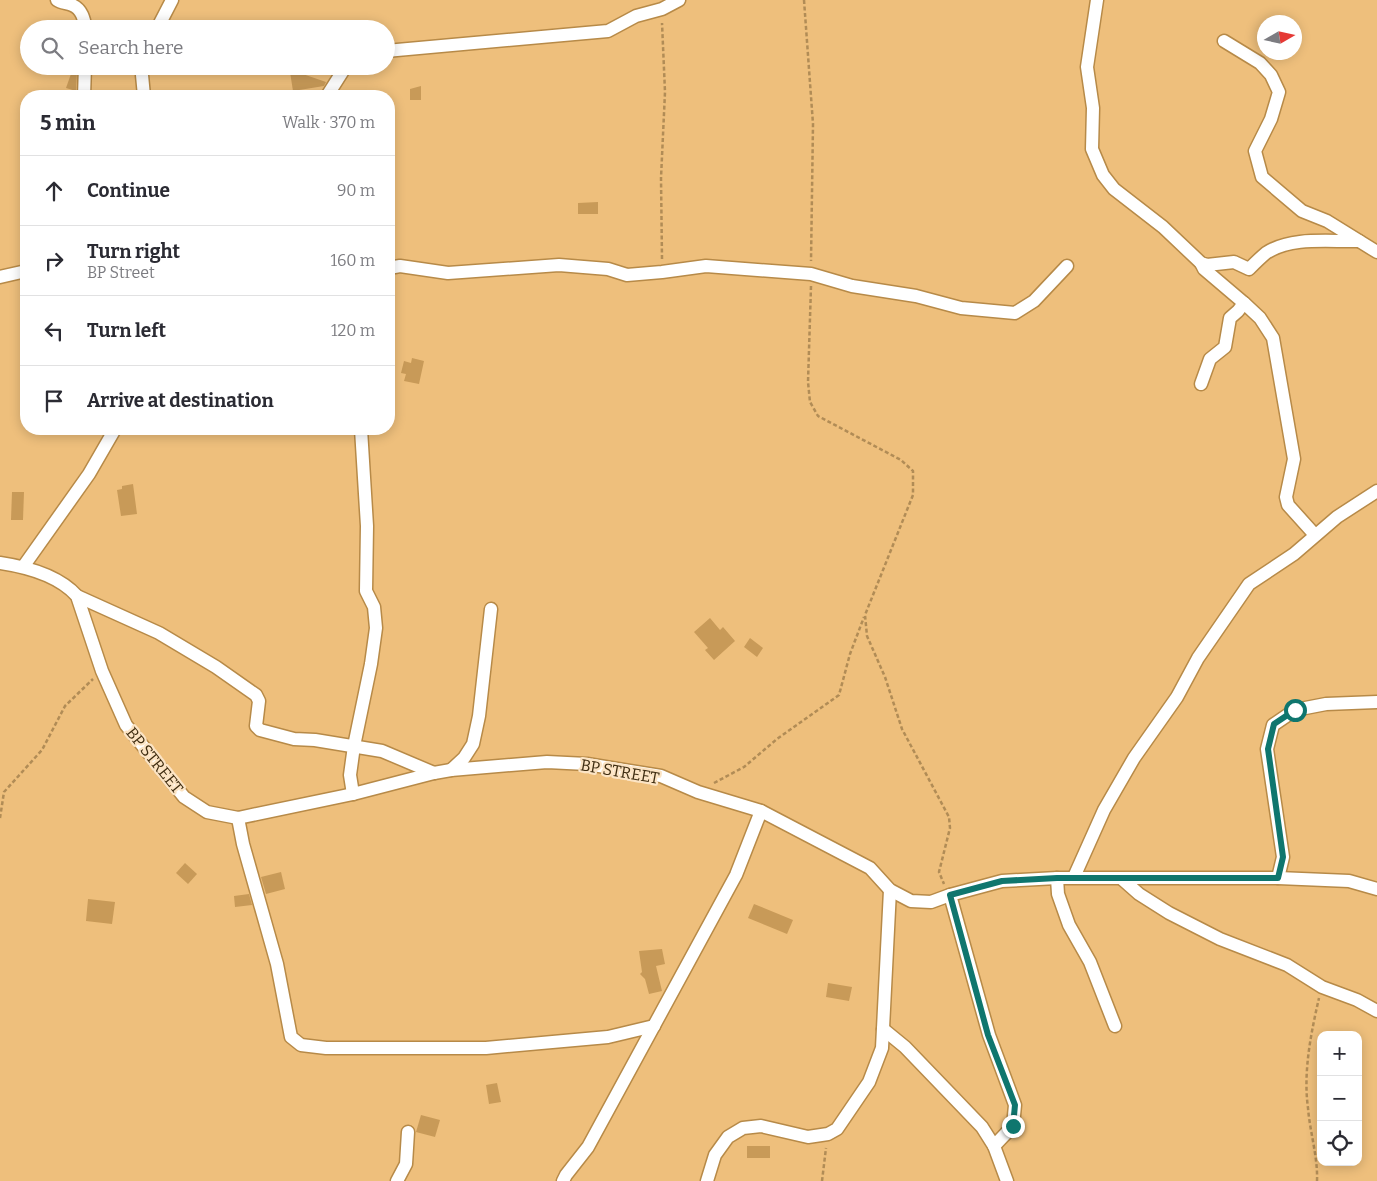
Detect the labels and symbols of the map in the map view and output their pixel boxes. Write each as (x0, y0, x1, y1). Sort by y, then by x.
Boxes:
north arrow (1257, 15, 1302, 60)
route start (1284, 699, 1307, 722)
street label: BP STREET (122, 723, 187, 797)
street label: BP STREET (579, 755, 661, 788)
route end (1002, 1115, 1025, 1138)

